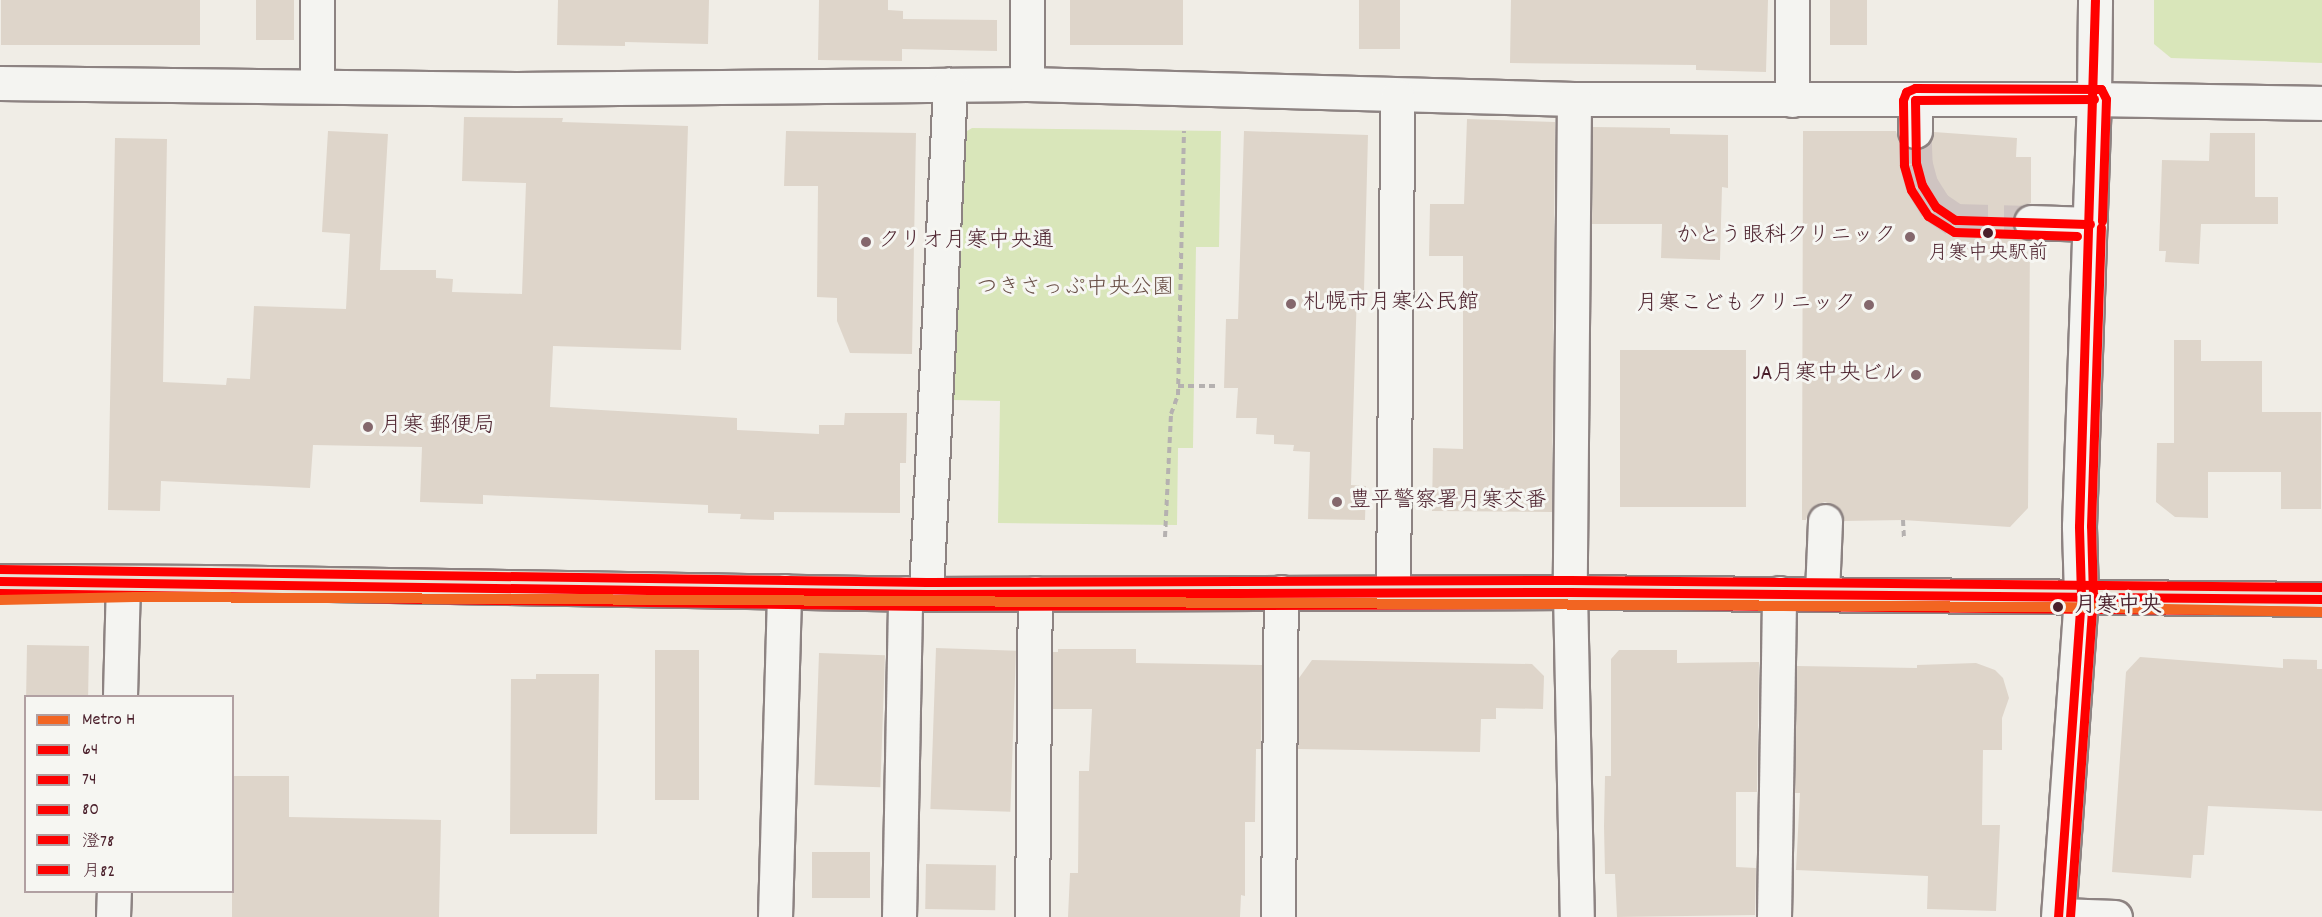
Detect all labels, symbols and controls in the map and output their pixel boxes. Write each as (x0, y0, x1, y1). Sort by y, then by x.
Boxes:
place label: かとう眼科クリニック (1676, 224, 1896, 250)
marker: 月寒中央駅前 (1982, 227, 1994, 239)
marker: かとう眼科クリニック (1901, 228, 1919, 246)
place label: クリオ月寒中央通 (878, 229, 1054, 255)
marker: クリオ月寒中央通 (859, 235, 873, 249)
place label: 月寒中央駅前 (1928, 242, 2048, 266)
park label: つきさっぷ中央公園 (976, 276, 1174, 302)
place label: 札幌市月寒公民館 (1303, 291, 1479, 317)
place label: 月寒こどもクリニック (1636, 292, 1856, 318)
marker: 月寒こどもクリニック (1860, 296, 1878, 314)
marker: 札幌市月寒公民館 (1284, 297, 1298, 311)
place label: JA月寒中央ビル (1752, 362, 1904, 388)
marker: JA月寒中央ビル (1909, 368, 1923, 382)
place label: 月寒 郵便局 (380, 414, 495, 440)
marker: 月寒 郵便局 (361, 420, 375, 434)
place label: 豊平警察署月寒交番 (1349, 489, 1547, 515)
marker: 豊平警察署月寒交番 (1330, 495, 1344, 509)
place label: 月寒中央 (2074, 594, 2162, 620)
marker: 月寒中央 (2047, 596, 2069, 618)
legend (24, 695, 234, 893)
text: Metro H (82, 708, 135, 733)
text: 64 (82, 738, 98, 763)
text: 74 (82, 768, 96, 793)
text: 80 (82, 798, 99, 823)
text: 澄78 (82, 830, 114, 855)
text: 月82 (82, 860, 115, 885)

